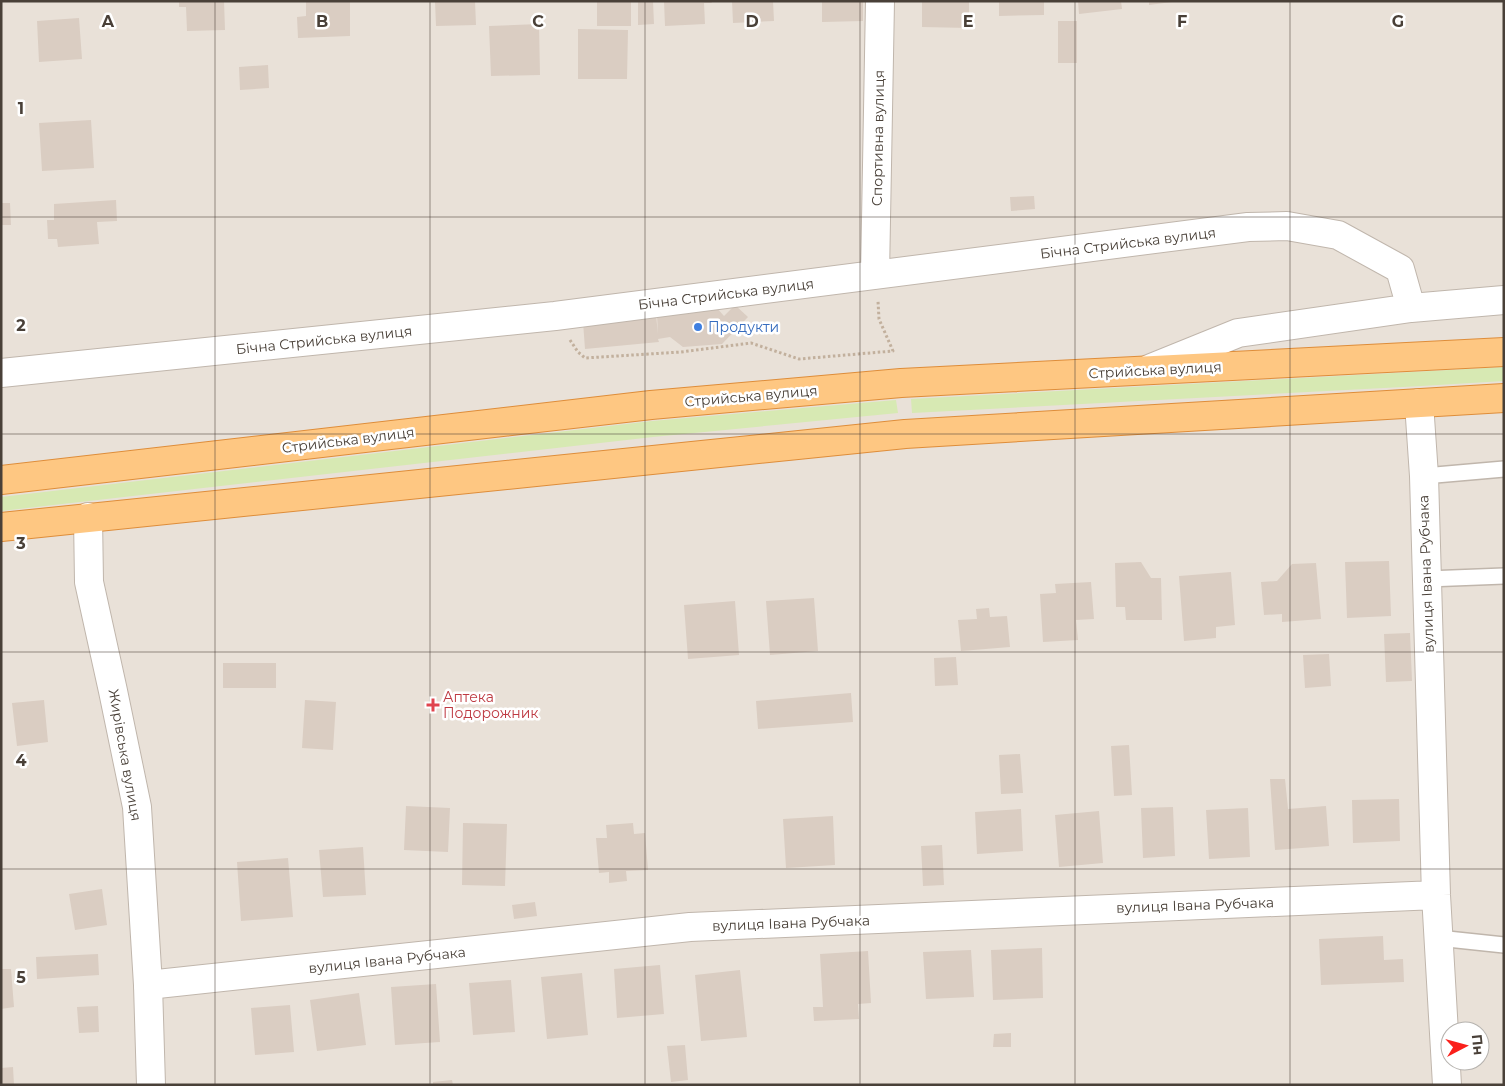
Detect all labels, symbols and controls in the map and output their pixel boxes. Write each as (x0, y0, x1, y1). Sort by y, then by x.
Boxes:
text: A (101, 12, 115, 31)
text: B (316, 12, 328, 31)
text: C (532, 12, 544, 31)
text: D (745, 12, 759, 31)
text: E (963, 12, 973, 31)
text: F (1177, 12, 1187, 31)
text: G (1392, 12, 1404, 31)
street label: Спортивна вулиця (868, 70, 888, 206)
text: 1 (18, 99, 24, 118)
street label: Бічна Стрийська вулиця (1039, 223, 1217, 263)
street label: Бічна Стрийська вулиця (637, 274, 815, 314)
text: 2 (16, 316, 26, 335)
place label: Продукти (708, 318, 779, 336)
marker: Продукти (692, 321, 704, 333)
street label: Бічна Стрийська вулиця (235, 322, 413, 358)
street label: Стрийська вулиця (1088, 358, 1222, 382)
street label: Стрийська вулиця (684, 381, 818, 411)
street label: Стрийська вулиця (281, 423, 415, 457)
street label: вулиця Івана Рубчака (1414, 495, 1438, 653)
text: 3 (15, 534, 26, 553)
street label: Жирівська вулиця (105, 688, 145, 822)
place label: Аптека Подорожник (443, 688, 538, 722)
marker: Аптека Подорожник (427, 699, 439, 711)
text: 4 (15, 751, 27, 770)
street label: вулиця Івана Рубчака (1116, 893, 1274, 917)
street label: вулиця Івана Рубчака (712, 911, 870, 935)
street label: вулиця Івана Рубчака (308, 943, 466, 977)
text: 5 (16, 968, 26, 987)
north arrow (1440, 1021, 1490, 1071)
text: Пн (1468, 1033, 1488, 1056)

